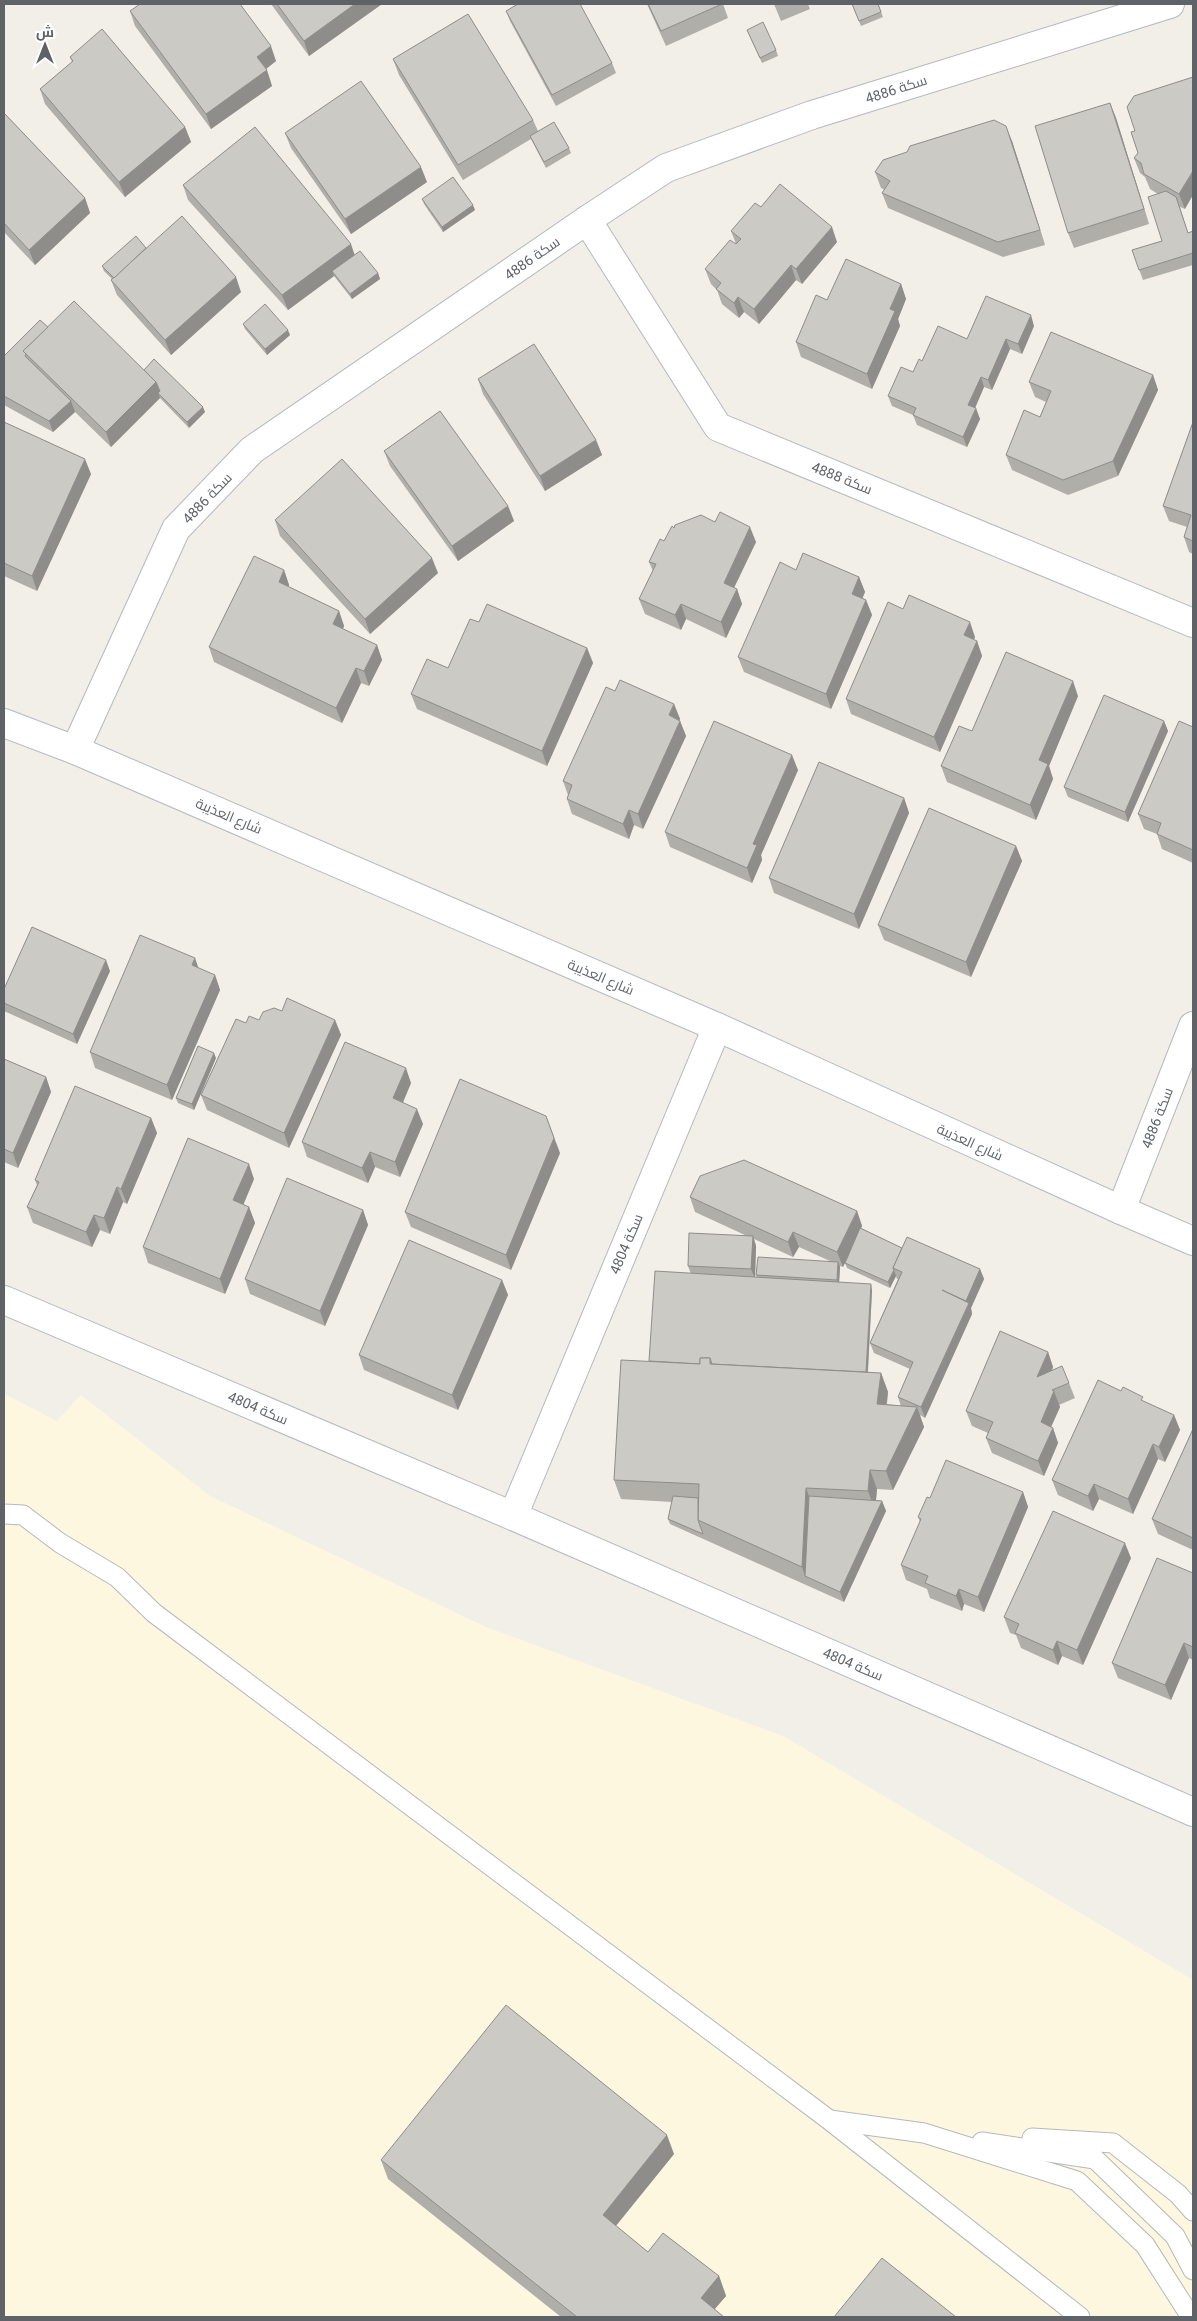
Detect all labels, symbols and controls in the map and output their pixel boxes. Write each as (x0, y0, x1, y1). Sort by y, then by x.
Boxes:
north arrow (20, 20, 70, 70)
text: ش (36, 24, 54, 41)
street label: سكة 4886 (863, 72, 929, 106)
street label: سكة 4886 (501, 233, 563, 283)
street label: سكة 4888 (809, 459, 875, 497)
street label: سكة 4886 (179, 469, 235, 527)
street label: شارع العذيبة (193, 795, 265, 838)
street label: شارع العذيبة (565, 956, 637, 999)
street label: سكة 4886 (1138, 1085, 1176, 1151)
street label: شارع العذيبة (934, 1120, 1005, 1165)
street label: سكة 4804 (606, 1211, 646, 1277)
street label: سكة 4804 (225, 1388, 291, 1428)
street label: سكة 4804 (820, 1644, 886, 1684)

